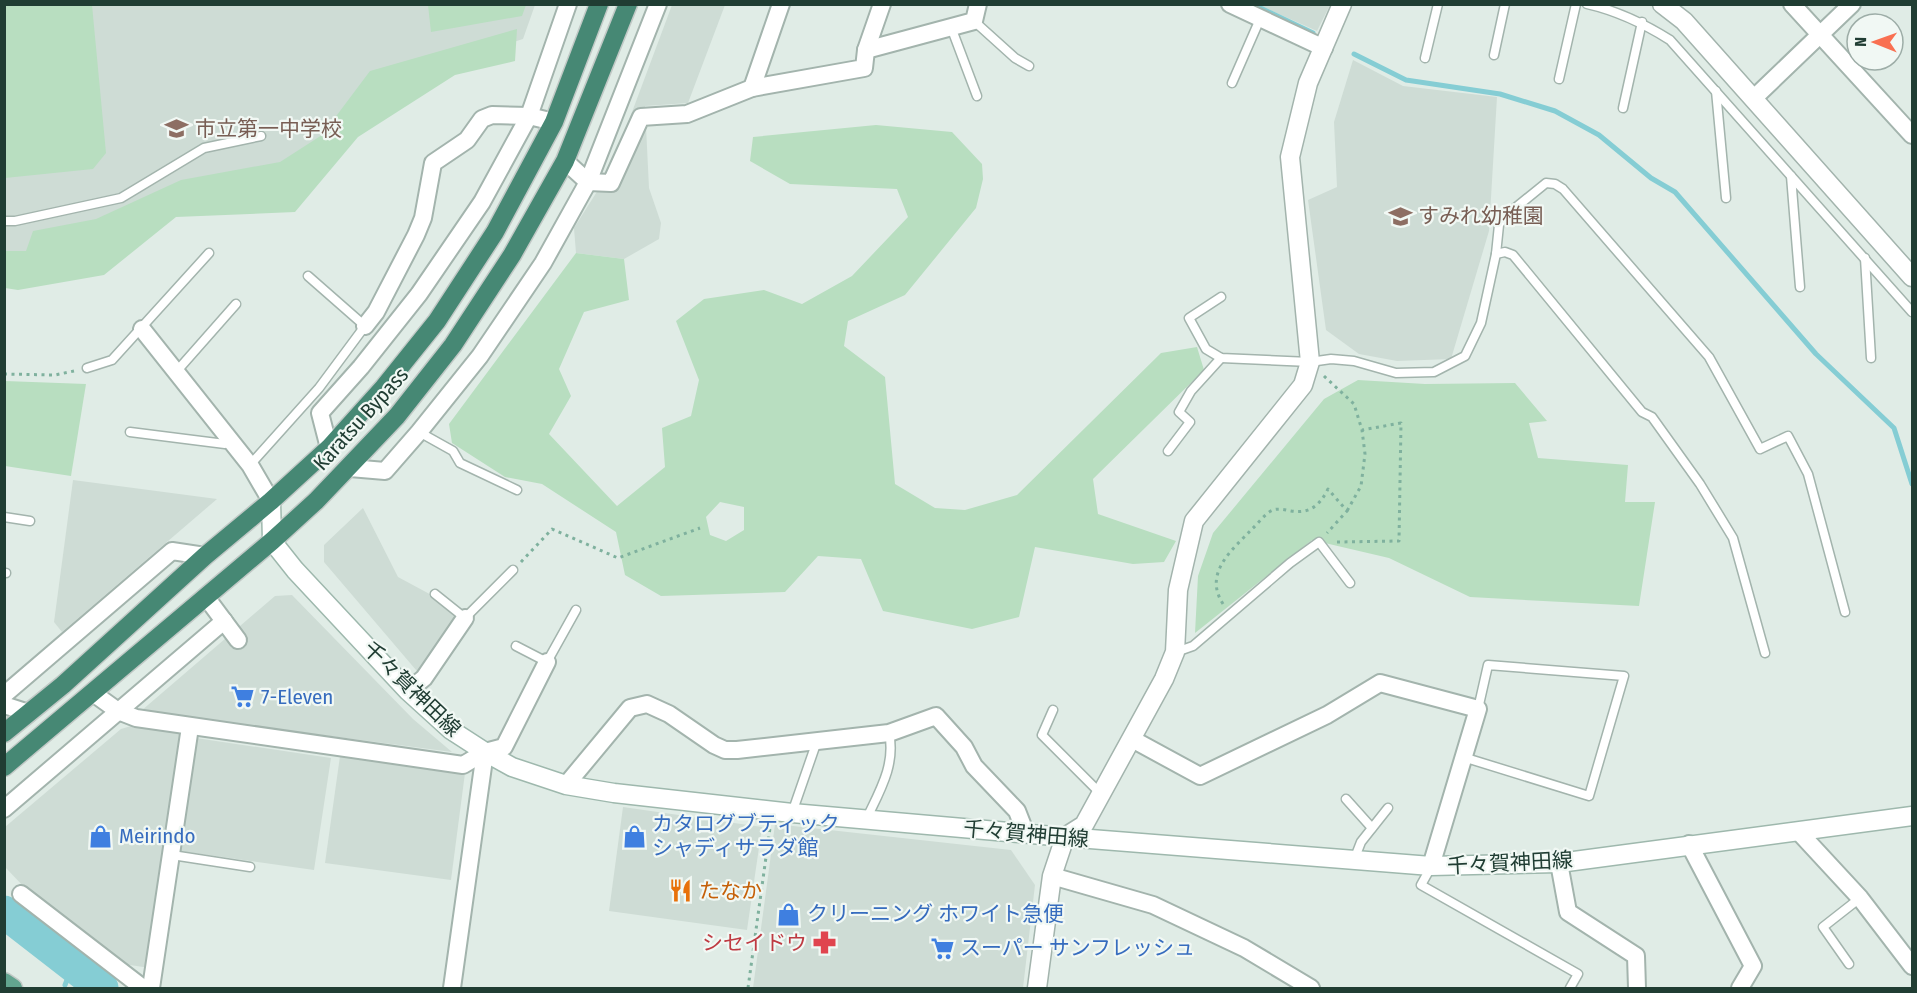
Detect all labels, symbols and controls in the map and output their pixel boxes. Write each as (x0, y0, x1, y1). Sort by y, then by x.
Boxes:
north arrow (1845, 12, 1905, 72)
text: N (1851, 37, 1870, 47)
school or university icon: 市立第一中学校 (164, 116, 190, 142)
place label: 市立第一中学校 (195, 116, 342, 142)
school or university icon: すみれ幼稚園 (1387, 203, 1413, 229)
place label: すみれ幼稚園 (1418, 203, 1544, 229)
street label: Karatsu Bypass (308, 362, 414, 476)
street label: 千々賀神田線 (358, 636, 466, 742)
supermarket icon: 7-Eleven (230, 684, 256, 710)
place label: 7-Eleven (261, 684, 333, 710)
place label: カタログブティック シャディサラダ館 (652, 811, 840, 861)
street label: 千々賀神田線 (962, 816, 1090, 852)
shop icon: Meirindo (88, 823, 114, 849)
place label: Meirindo (119, 823, 196, 849)
shop icon: カタログブティック シャディサラダ館 (621, 823, 647, 849)
street label: 千々賀神田線 (1446, 847, 1574, 879)
restaurant icon: たなか (668, 878, 694, 904)
place label: たなか (699, 878, 762, 904)
shop icon: クリーニング ホワイト急便 (776, 901, 802, 927)
place label: クリーニング ホワイト急便 (807, 901, 1064, 927)
place label: シセイドウ (702, 930, 807, 956)
pharmacy icon: シセイドウ (812, 930, 838, 956)
supermarket icon: スーパー サンフレッシュ (929, 935, 955, 961)
place label: スーパー サンフレッシュ (960, 935, 1195, 961)

